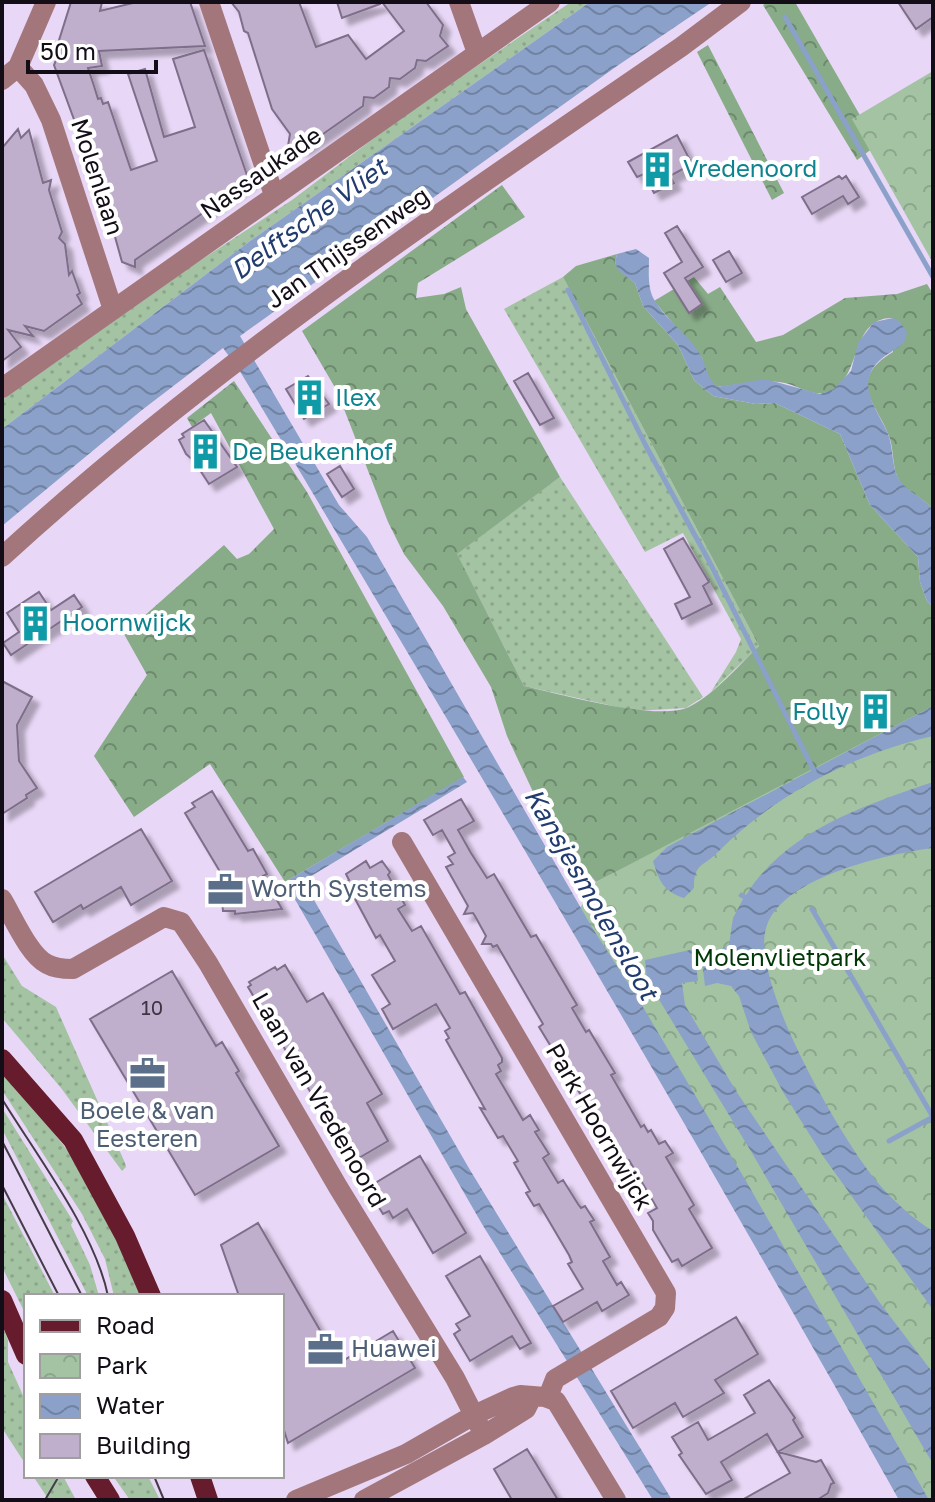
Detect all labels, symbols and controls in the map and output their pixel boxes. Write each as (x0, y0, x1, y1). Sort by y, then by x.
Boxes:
scale bar (28, 24, 156, 74)
text: 50 m (40, 36, 96, 65)
street label: Molenlaan (66, 115, 131, 238)
street label: Nassaukade (194, 119, 326, 224)
water label: Delftsche Vliet (225, 150, 395, 285)
building icon: Vredenoord (638, 150, 676, 188)
place label: Vredenoord (683, 153, 817, 182)
street label: Jan Thijssenweg (260, 180, 434, 314)
building icon: Ilex (290, 379, 328, 417)
place label: Ilex (335, 382, 377, 411)
building icon: De Beukenhof (187, 433, 225, 471)
place label: De Beukenhof (232, 436, 393, 465)
building icon: Hoornwijck (17, 604, 55, 642)
place label: Hoornwijck (62, 607, 192, 636)
building icon: Folly (856, 693, 894, 731)
place label: Folly (792, 696, 849, 725)
water label: Kansjesmolensloot (518, 782, 666, 1007)
office icon: Worth Systems (206, 870, 244, 908)
place label: Worth Systems (251, 873, 426, 902)
park label: Molenvlietpark (694, 942, 867, 971)
street label: Laan van Vredenoord (247, 987, 394, 1212)
house number: 10 (141, 995, 163, 1019)
street label: Park Hoornwijck (541, 1038, 660, 1215)
office icon: Boele & van Eesteren (128, 1055, 166, 1093)
place label: Boele & van Eesteren (80, 1095, 214, 1152)
legend (24, 1294, 284, 1478)
text: Road (96, 1310, 155, 1339)
office icon: Huawei (306, 1330, 344, 1368)
place label: Huawei (351, 1333, 437, 1362)
text: Park (96, 1350, 148, 1379)
text: Water (96, 1390, 164, 1419)
text: Building (96, 1430, 191, 1459)

